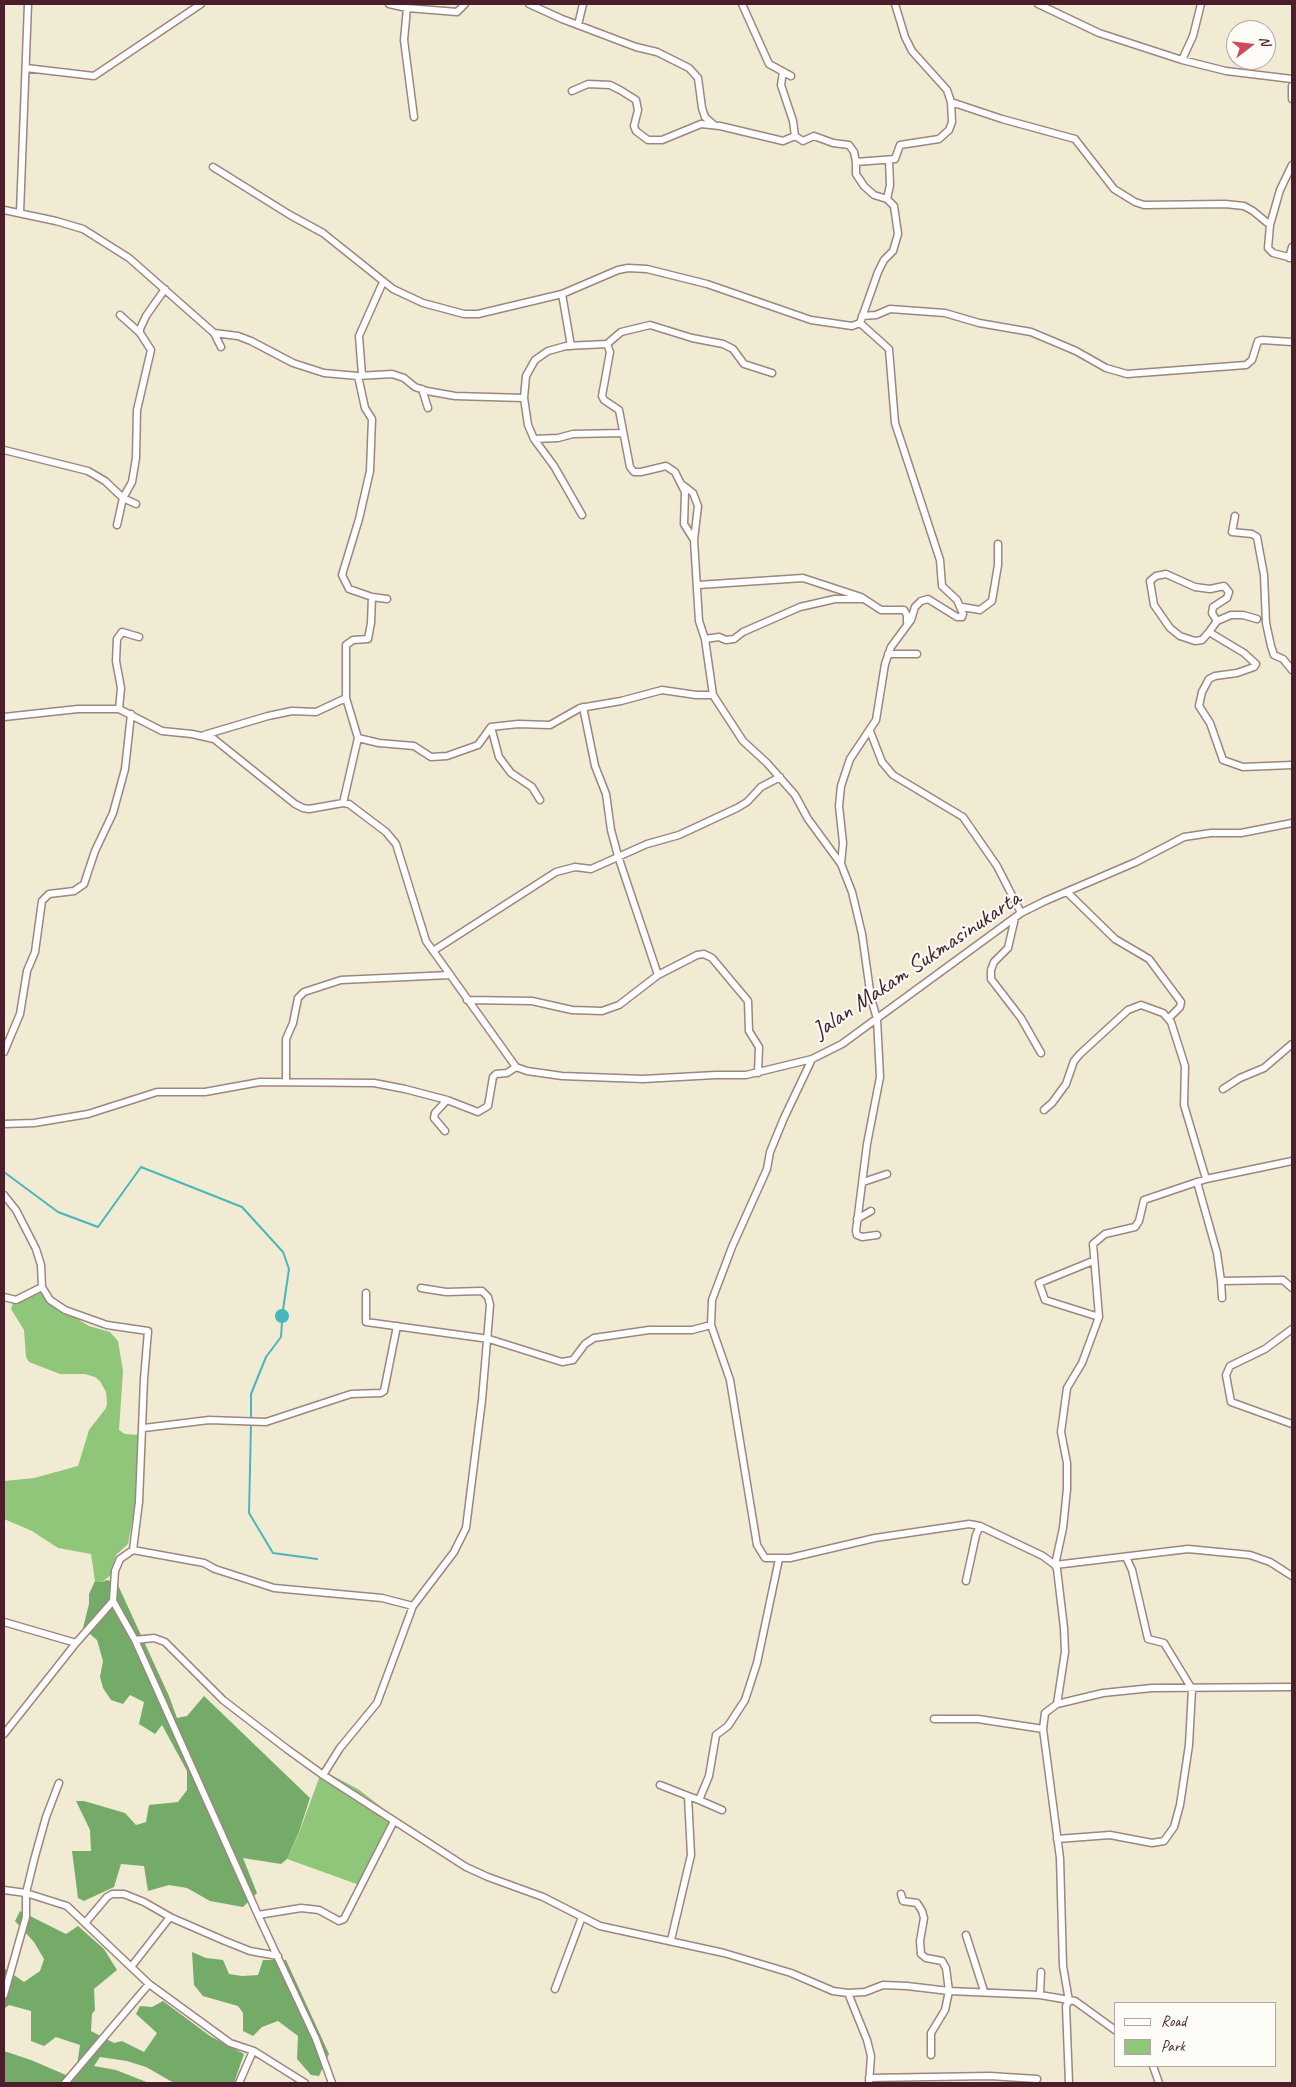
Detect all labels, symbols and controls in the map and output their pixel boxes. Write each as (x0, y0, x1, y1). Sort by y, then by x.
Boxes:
north arrow (1226, 20, 1276, 70)
text: N (1256, 34, 1274, 48)
street label: Jalan Makam Sukmasinukarta (807, 885, 1027, 1045)
legend (1114, 2002, 1276, 2067)
text: Road (1161, 2012, 1186, 2031)
text: Park (1161, 2037, 1185, 2056)

